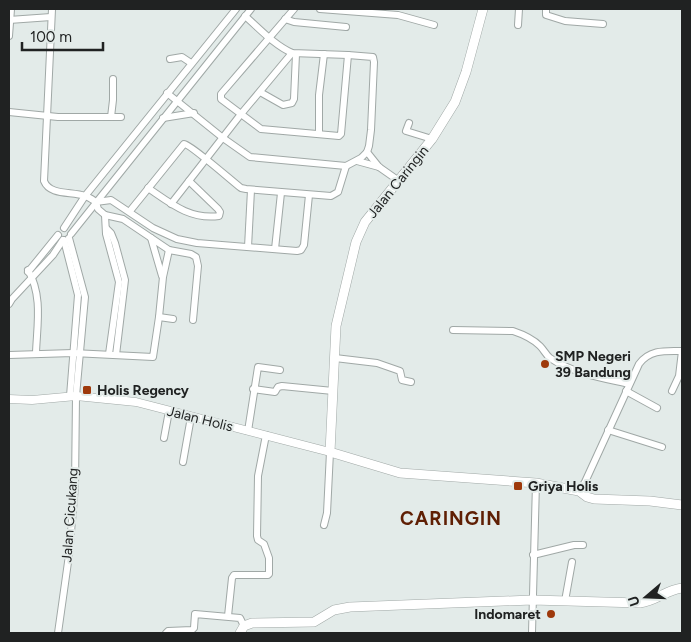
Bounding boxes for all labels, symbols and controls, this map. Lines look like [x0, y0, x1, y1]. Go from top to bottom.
scale bar [22, 20, 104, 52]
text: 100 m [30, 28, 72, 46]
street label: Jalan Caringin [364, 142, 432, 222]
place label: SMP Negeri 39 Bandung [555, 348, 631, 381]
marker: SMP Negeri 39 Bandung [539, 358, 551, 370]
place label: Holis Regency [97, 382, 190, 399]
marker: Holis Regency [81, 384, 93, 396]
street label: Jalan Holis [165, 403, 235, 435]
street label: Jalan Cicukang [58, 467, 82, 563]
place label: Griya Holis [528, 478, 599, 495]
marker: Griya Holis [512, 480, 524, 492]
district label: CARINGIN [400, 507, 502, 530]
north arrow [621, 572, 671, 622]
text: U [625, 594, 644, 608]
place label: Indomaret [474, 606, 541, 623]
marker: Indomaret [545, 608, 557, 620]

